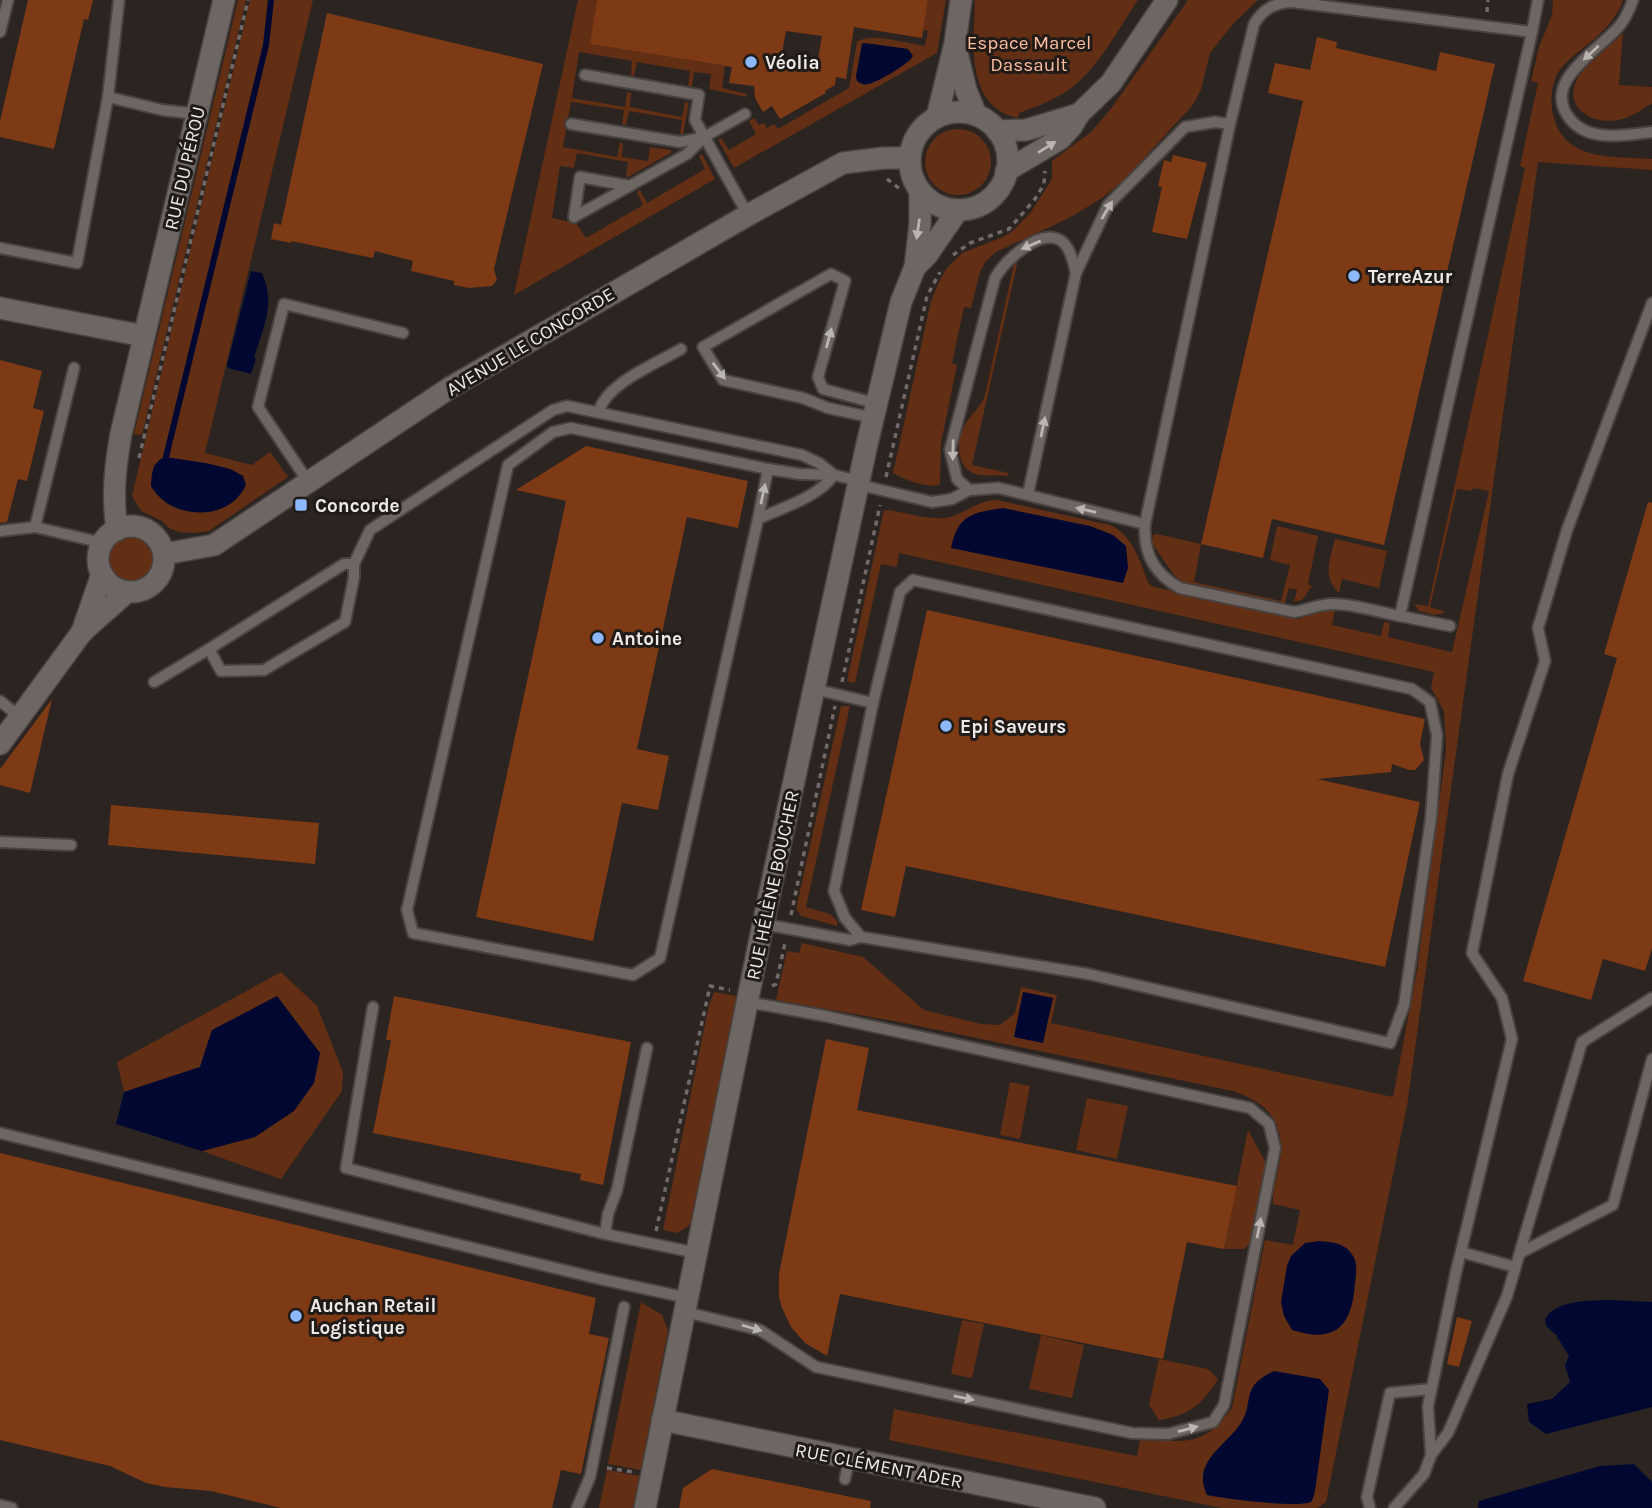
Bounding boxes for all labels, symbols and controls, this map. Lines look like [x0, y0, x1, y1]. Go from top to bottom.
park label: Espace Marcel Dassault [967, 32, 1091, 76]
one-way arrow [1583, 44, 1600, 60]
place label: Véolia [765, 52, 820, 74]
marker: Véolia [743, 54, 759, 70]
street label: RUE DU PÉROU [159, 104, 210, 232]
one-way arrow [1037, 140, 1056, 153]
one-way arrow [1101, 201, 1113, 220]
one-way arrow [913, 218, 924, 240]
one-way arrow [1020, 240, 1041, 251]
place label: TerreAzur [1368, 266, 1453, 288]
marker: TerreAzur [1346, 268, 1362, 284]
street label: AVENUE LE CONCORDE [443, 283, 619, 401]
one-way arrow [824, 327, 835, 349]
one-way arrow [711, 362, 726, 380]
one-way arrow [1037, 416, 1048, 438]
one-way arrow [947, 439, 959, 461]
one-way arrow [757, 483, 768, 505]
place label: Concorde [315, 495, 400, 517]
marker: Concorde [293, 497, 309, 513]
one-way arrow [1075, 505, 1097, 516]
place label: Antoine [612, 628, 682, 650]
marker: Antoine [590, 630, 606, 646]
place label: Epi Saveurs [960, 716, 1066, 738]
marker: Epi Saveurs [938, 718, 954, 734]
street label: RUE HÉLÈNE BOUCHER [741, 788, 804, 982]
one-way arrow [1254, 1217, 1265, 1239]
place label: Auchan Retail Logistique [310, 1295, 436, 1339]
marker: Auchan Retail Logistique [288, 1308, 304, 1324]
one-way arrow [741, 1324, 762, 1334]
one-way arrow [953, 1393, 975, 1404]
one-way arrow [1177, 1423, 1199, 1434]
street label: RUE CLÉMENT ADER [793, 1438, 965, 1493]

